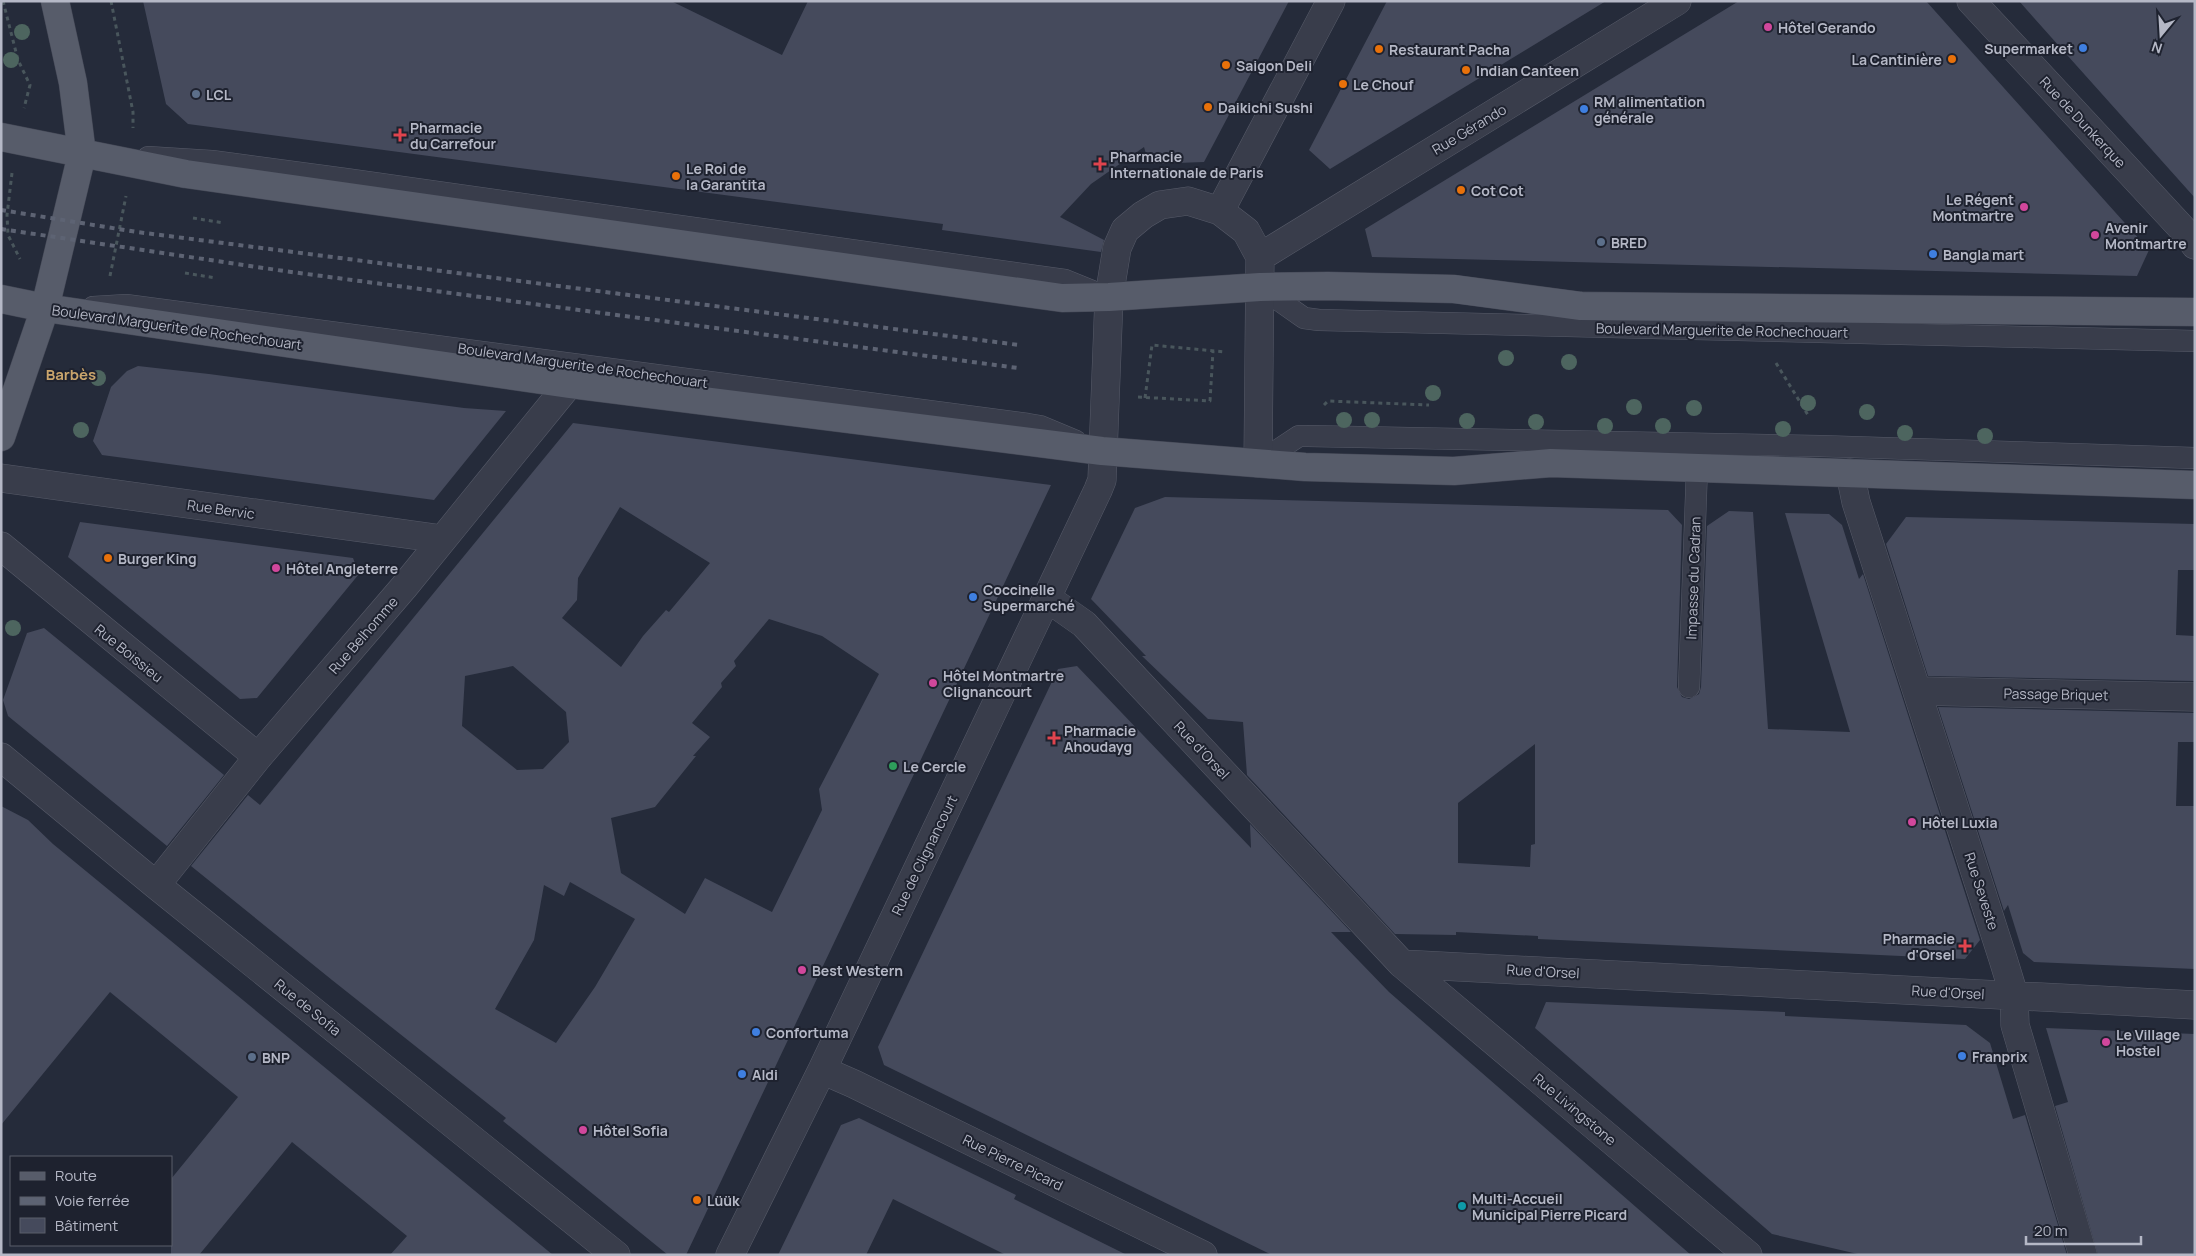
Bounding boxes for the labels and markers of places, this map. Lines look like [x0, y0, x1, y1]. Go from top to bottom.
place label: Hôtel Gerando [1778, 18, 1876, 37]
marker: Hôtel Gerando [1762, 21, 1774, 33]
place label: Supermarket [1984, 39, 2073, 58]
place label: Restaurant Pacha [1389, 40, 1510, 59]
marker: Supermarket [2077, 42, 2089, 54]
marker: Restaurant Pacha [1373, 43, 1385, 55]
place label: La Cantinière [1852, 50, 1942, 69]
marker: La Cantinière [1946, 53, 1958, 65]
place label: Saigon Deli [1236, 56, 1312, 75]
marker: Saigon Deli [1220, 59, 1232, 71]
place label: Indian Canteen [1476, 61, 1579, 80]
marker: Indian Canteen [1460, 64, 1472, 76]
place label: Le Chouf [1353, 75, 1414, 94]
marker: Le Chouf [1337, 78, 1349, 90]
place label: LCL [206, 85, 232, 104]
marker: LCL [190, 88, 202, 100]
place label: RM alimentation générale [1594, 92, 1705, 127]
place label: Daikichi Sushi [1218, 98, 1313, 117]
marker: Daikichi Sushi [1202, 101, 1214, 113]
marker: RM alimentation générale [1578, 103, 1590, 115]
place label: Pharmacie du Carrefour [410, 118, 496, 153]
marker: Pharmacie du Carrefour [394, 129, 406, 141]
place label: Pharmacie Internationale de Paris [1110, 147, 1264, 182]
marker: Pharmacie Internationale de Paris [1094, 158, 1106, 170]
place label: Le Roi de la Garantita [686, 159, 765, 194]
marker: Le Roi de la Garantita [670, 170, 682, 182]
place label: Cot Cot [1471, 181, 1524, 200]
marker: Cot Cot [1455, 184, 1467, 196]
place label: Le Régent Montmartre [1932, 190, 2014, 225]
marker: Le Régent Montmartre [2018, 201, 2030, 213]
place label: Avenir Montmartre [2105, 218, 2187, 253]
marker: Avenir Montmartre [2089, 229, 2101, 241]
place label: BRED [1611, 233, 1647, 252]
marker: BRED [1595, 236, 1607, 248]
place label: Bangla mart [1943, 245, 2024, 264]
marker: Bangla mart [1927, 248, 1939, 260]
place label: Burger King [118, 549, 197, 568]
marker: Burger King [102, 552, 114, 564]
place label: Hôtel Angleterre [286, 559, 398, 578]
marker: Hôtel Angleterre [270, 562, 282, 574]
place label: Coccinelle Supermarché [983, 580, 1075, 615]
marker: Coccinelle Supermarché [967, 591, 979, 603]
place label: Hôtel Montmartre Clignancourt [943, 666, 1064, 701]
marker: Hôtel Montmartre Clignancourt [927, 677, 939, 689]
place label: Pharmacie Ahoudayg [1064, 721, 1136, 756]
marker: Pharmacie Ahoudayg [1048, 732, 1060, 744]
place label: Le Cercle [903, 757, 966, 776]
marker: Le Cercle [887, 760, 899, 772]
place label: Hôtel Luxia [1922, 813, 1998, 832]
marker: Hôtel Luxia [1906, 816, 1918, 828]
place label: Pharmacie d'Orsel [1883, 929, 1955, 964]
marker: Pharmacie d'Orsel [1959, 940, 1971, 952]
place label: Best Western [812, 961, 903, 980]
marker: Best Western [796, 964, 808, 976]
place label: Confortuma [766, 1023, 848, 1042]
place label: Le Village Hostel [2116, 1025, 2180, 1060]
marker: Confortuma [750, 1026, 762, 1038]
marker: Le Village Hostel [2100, 1036, 2112, 1048]
place label: Franprix [1972, 1047, 2028, 1066]
place label: BNP [262, 1048, 290, 1067]
marker: Franprix [1956, 1050, 1968, 1062]
marker: BNP [246, 1051, 258, 1063]
place label: Aldi [752, 1065, 778, 1084]
marker: Aldi [736, 1068, 748, 1080]
place label: Hôtel Sofia [593, 1121, 668, 1140]
marker: Hôtel Sofia [577, 1124, 589, 1136]
place label: Multi-Accueil Municipal Pierre Picard [1472, 1189, 1627, 1224]
place label: Lüük [707, 1191, 740, 1210]
marker: Lüük [691, 1194, 703, 1206]
marker: Multi-Accueil Municipal Pierre Picard [1456, 1200, 1468, 1212]

